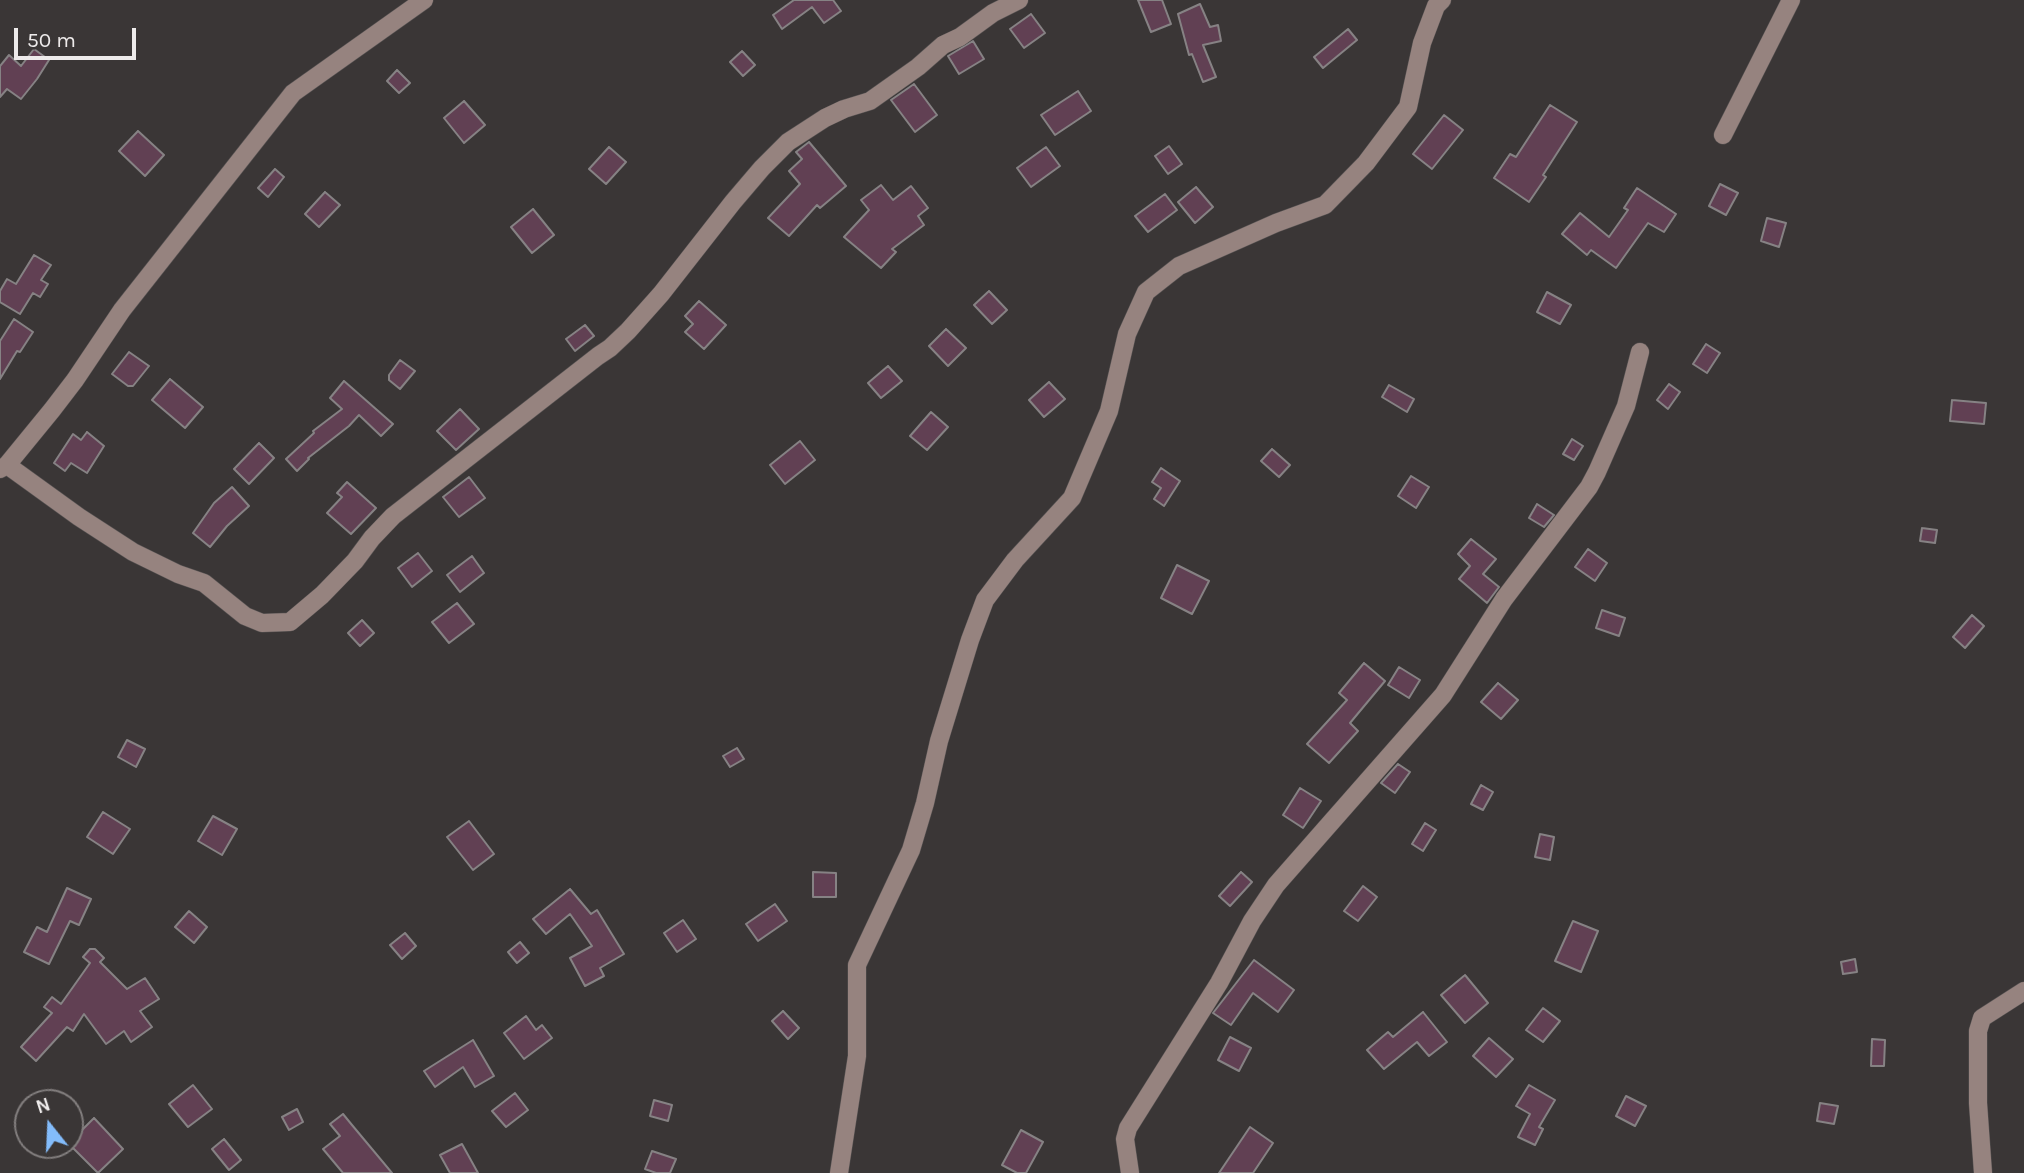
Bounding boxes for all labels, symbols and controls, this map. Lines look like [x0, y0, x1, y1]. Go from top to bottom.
scale bar [18, 14, 140, 58]
text: 50 m [27, 28, 76, 52]
north arrow [14, 1089, 84, 1159]
text: N [33, 1093, 53, 1118]

